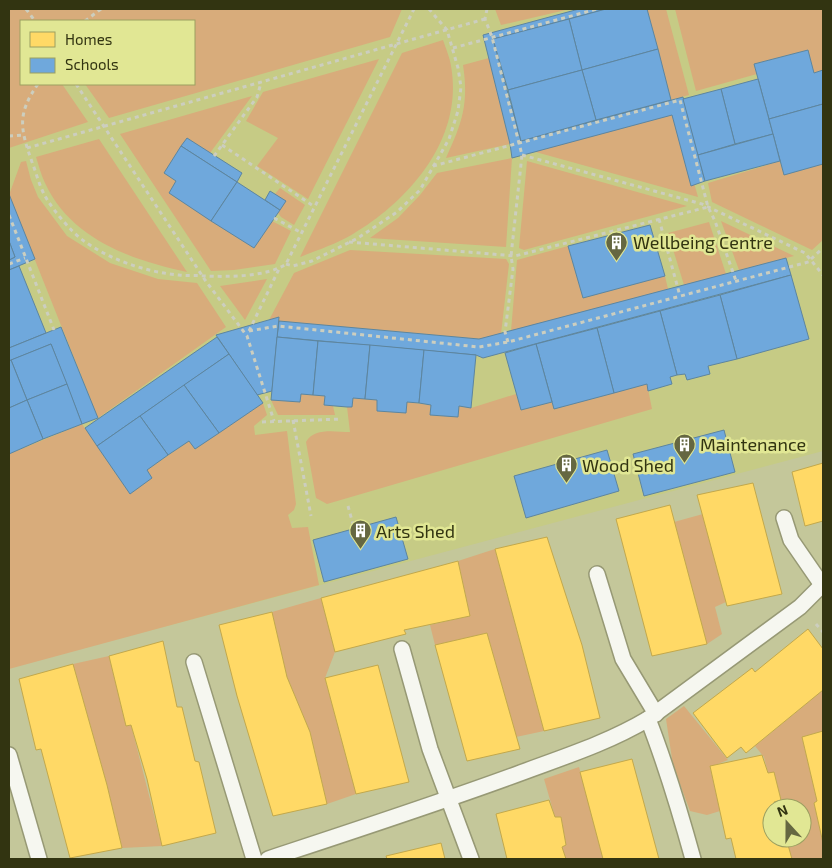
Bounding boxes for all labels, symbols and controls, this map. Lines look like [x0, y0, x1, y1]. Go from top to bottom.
legend [20, 20, 195, 85]
text: Homes [65, 30, 112, 48]
text: Schools [65, 55, 119, 73]
building icon: Wellbeing Centre [605, 230, 629, 261]
place label: Wellbeing Centre [633, 231, 773, 253]
building icon: Maintenance [672, 432, 696, 463]
place label: Maintenance [700, 433, 806, 455]
building icon: Wood Shed [554, 453, 578, 484]
place label: Wood Shed [582, 454, 674, 476]
building icon: Arts Shed [348, 519, 372, 550]
place label: Arts Shed [376, 520, 455, 542]
north arrow [762, 798, 812, 848]
text: N [774, 801, 790, 820]

